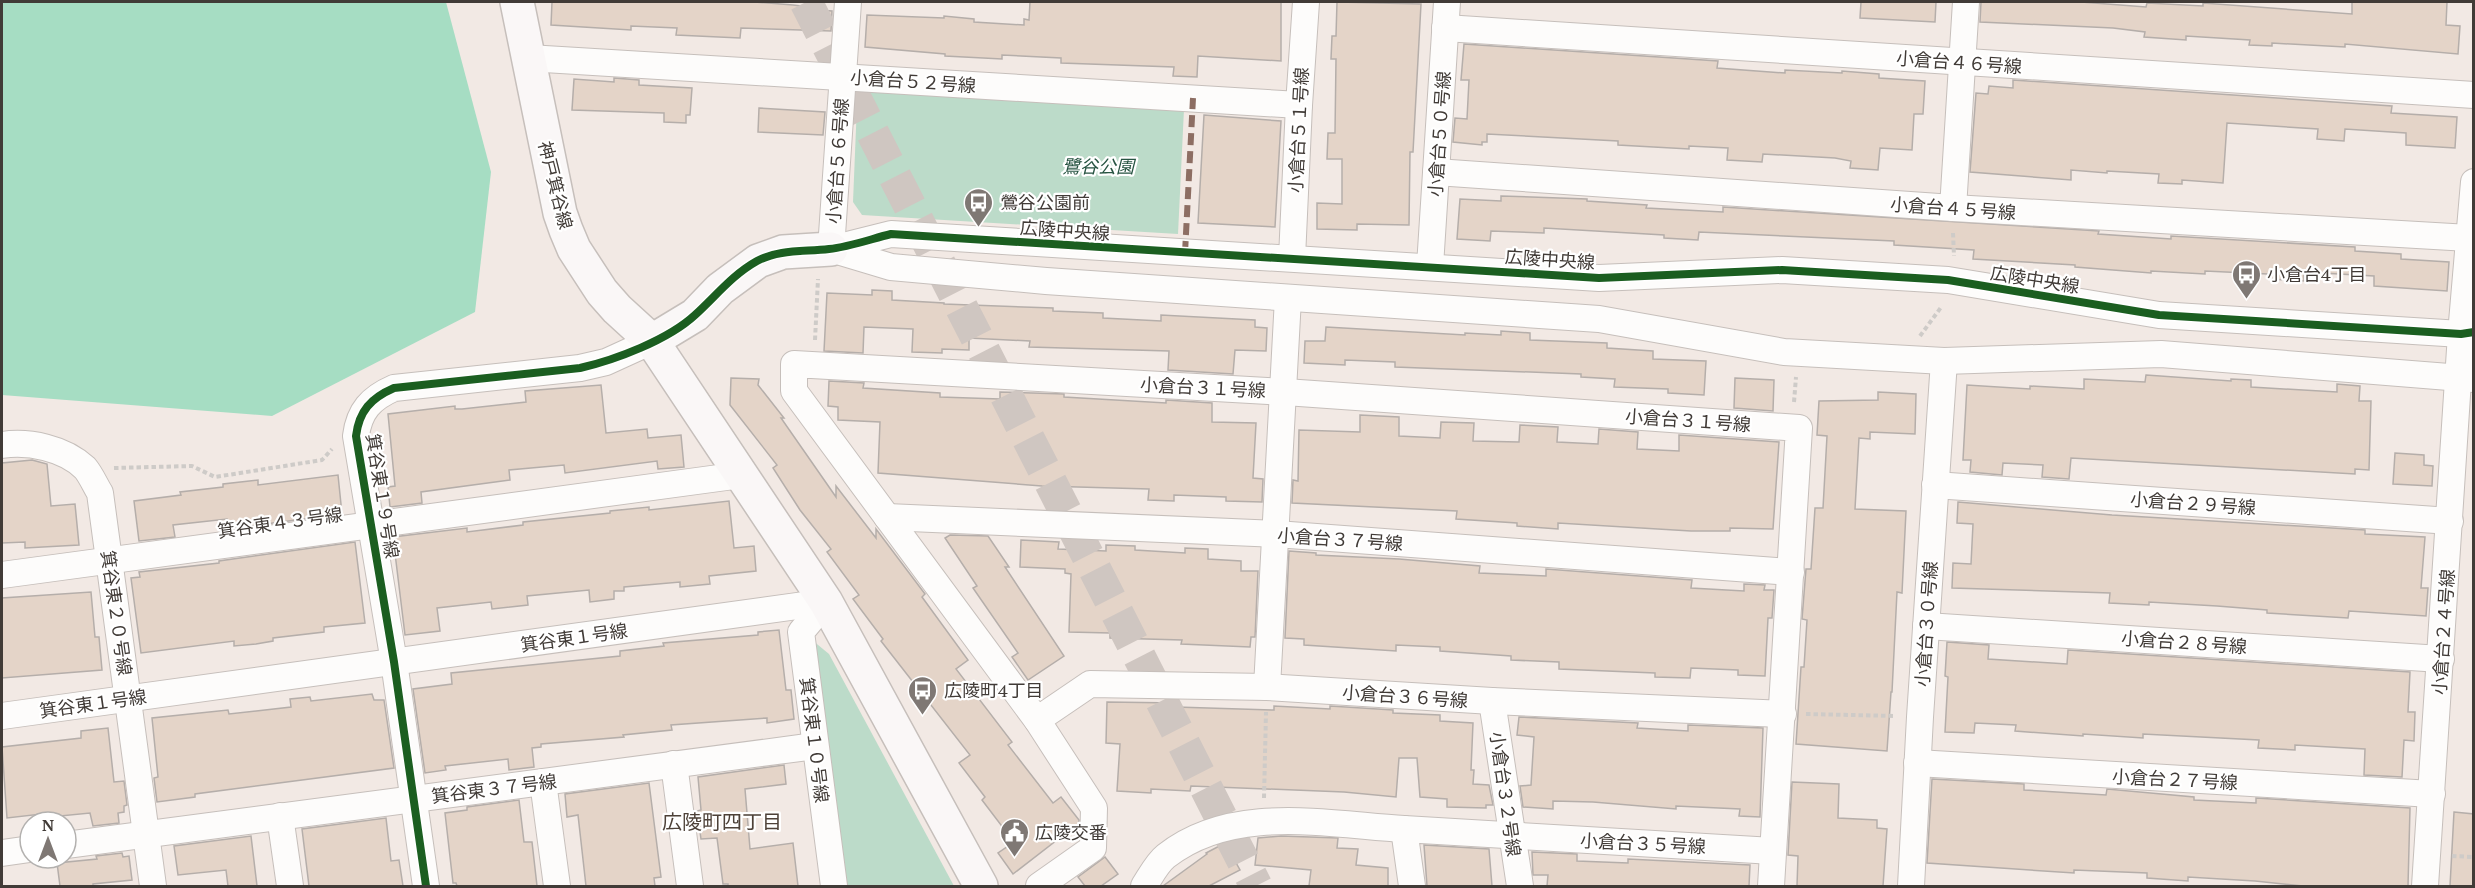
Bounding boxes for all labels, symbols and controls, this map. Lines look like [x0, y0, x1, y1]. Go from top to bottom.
street label: 小倉台４６号線 [1895, 46, 2023, 78]
street label: 小倉台５２号線 [849, 65, 977, 97]
street label: 小倉台５１号線 [1283, 66, 1313, 194]
street label: 小倉台５０号線 [1423, 70, 1455, 198]
street label: 小倉台５６号線 [821, 97, 853, 225]
street label: 神戸箕谷線 [533, 138, 579, 232]
park label: 鷺谷公園 [1062, 154, 1137, 178]
bus stop icon: 鶯谷公園前 [963, 186, 995, 228]
place label: 鶯谷公園前 [1000, 190, 1090, 214]
street label: 小倉台４５号線 [1889, 192, 2017, 224]
street label: 広陵中央線 [1019, 215, 1111, 245]
street label: 広陵中央線 [1504, 244, 1596, 274]
bus stop icon: 小倉台4丁目 [2230, 258, 2262, 300]
street label: 広陵中央線 [1989, 260, 2081, 298]
place label: 小倉台4丁目 [2267, 262, 2367, 286]
street label: 小倉台３１号線 [1139, 372, 1267, 402]
street label: 小倉台３１号線 [1624, 404, 1752, 436]
street label: 箕谷東１９号線 [361, 432, 405, 560]
street label: 小倉台２９号線 [2129, 487, 2257, 519]
street label: 箕谷東４３号線 [216, 501, 344, 543]
street label: 小倉台３７号線 [1276, 523, 1404, 555]
street label: 箕谷東２０号線 [96, 549, 138, 677]
street label: 小倉台３０号線 [1910, 560, 1942, 688]
street label: 小倉台２４号線 [2427, 568, 2459, 696]
street label: 箕谷東１号線 [519, 618, 629, 656]
street label: 小倉台２８号線 [2120, 626, 2248, 658]
bus stop icon: 広陵町4丁目 [907, 674, 939, 716]
street label: 箕谷東１０号線 [795, 676, 835, 804]
place label: 広陵町4丁目 [944, 678, 1044, 702]
street label: 小倉台３６号線 [1341, 680, 1469, 712]
street label: 箕谷東１号線 [38, 684, 148, 722]
street label: 小倉台３２号線 [1485, 730, 1527, 858]
street label: 小倉台２７号線 [2111, 764, 2239, 794]
street label: 箕谷東３７号線 [430, 768, 558, 808]
district label: 広陵町四丁目 [662, 808, 782, 835]
north arrow [18, 810, 78, 870]
text: N [42, 814, 54, 836]
public building icon: 広陵交番 [998, 816, 1030, 858]
place label: 広陵交番 [1035, 820, 1107, 844]
street label: 小倉台３５号線 [1579, 828, 1707, 858]

